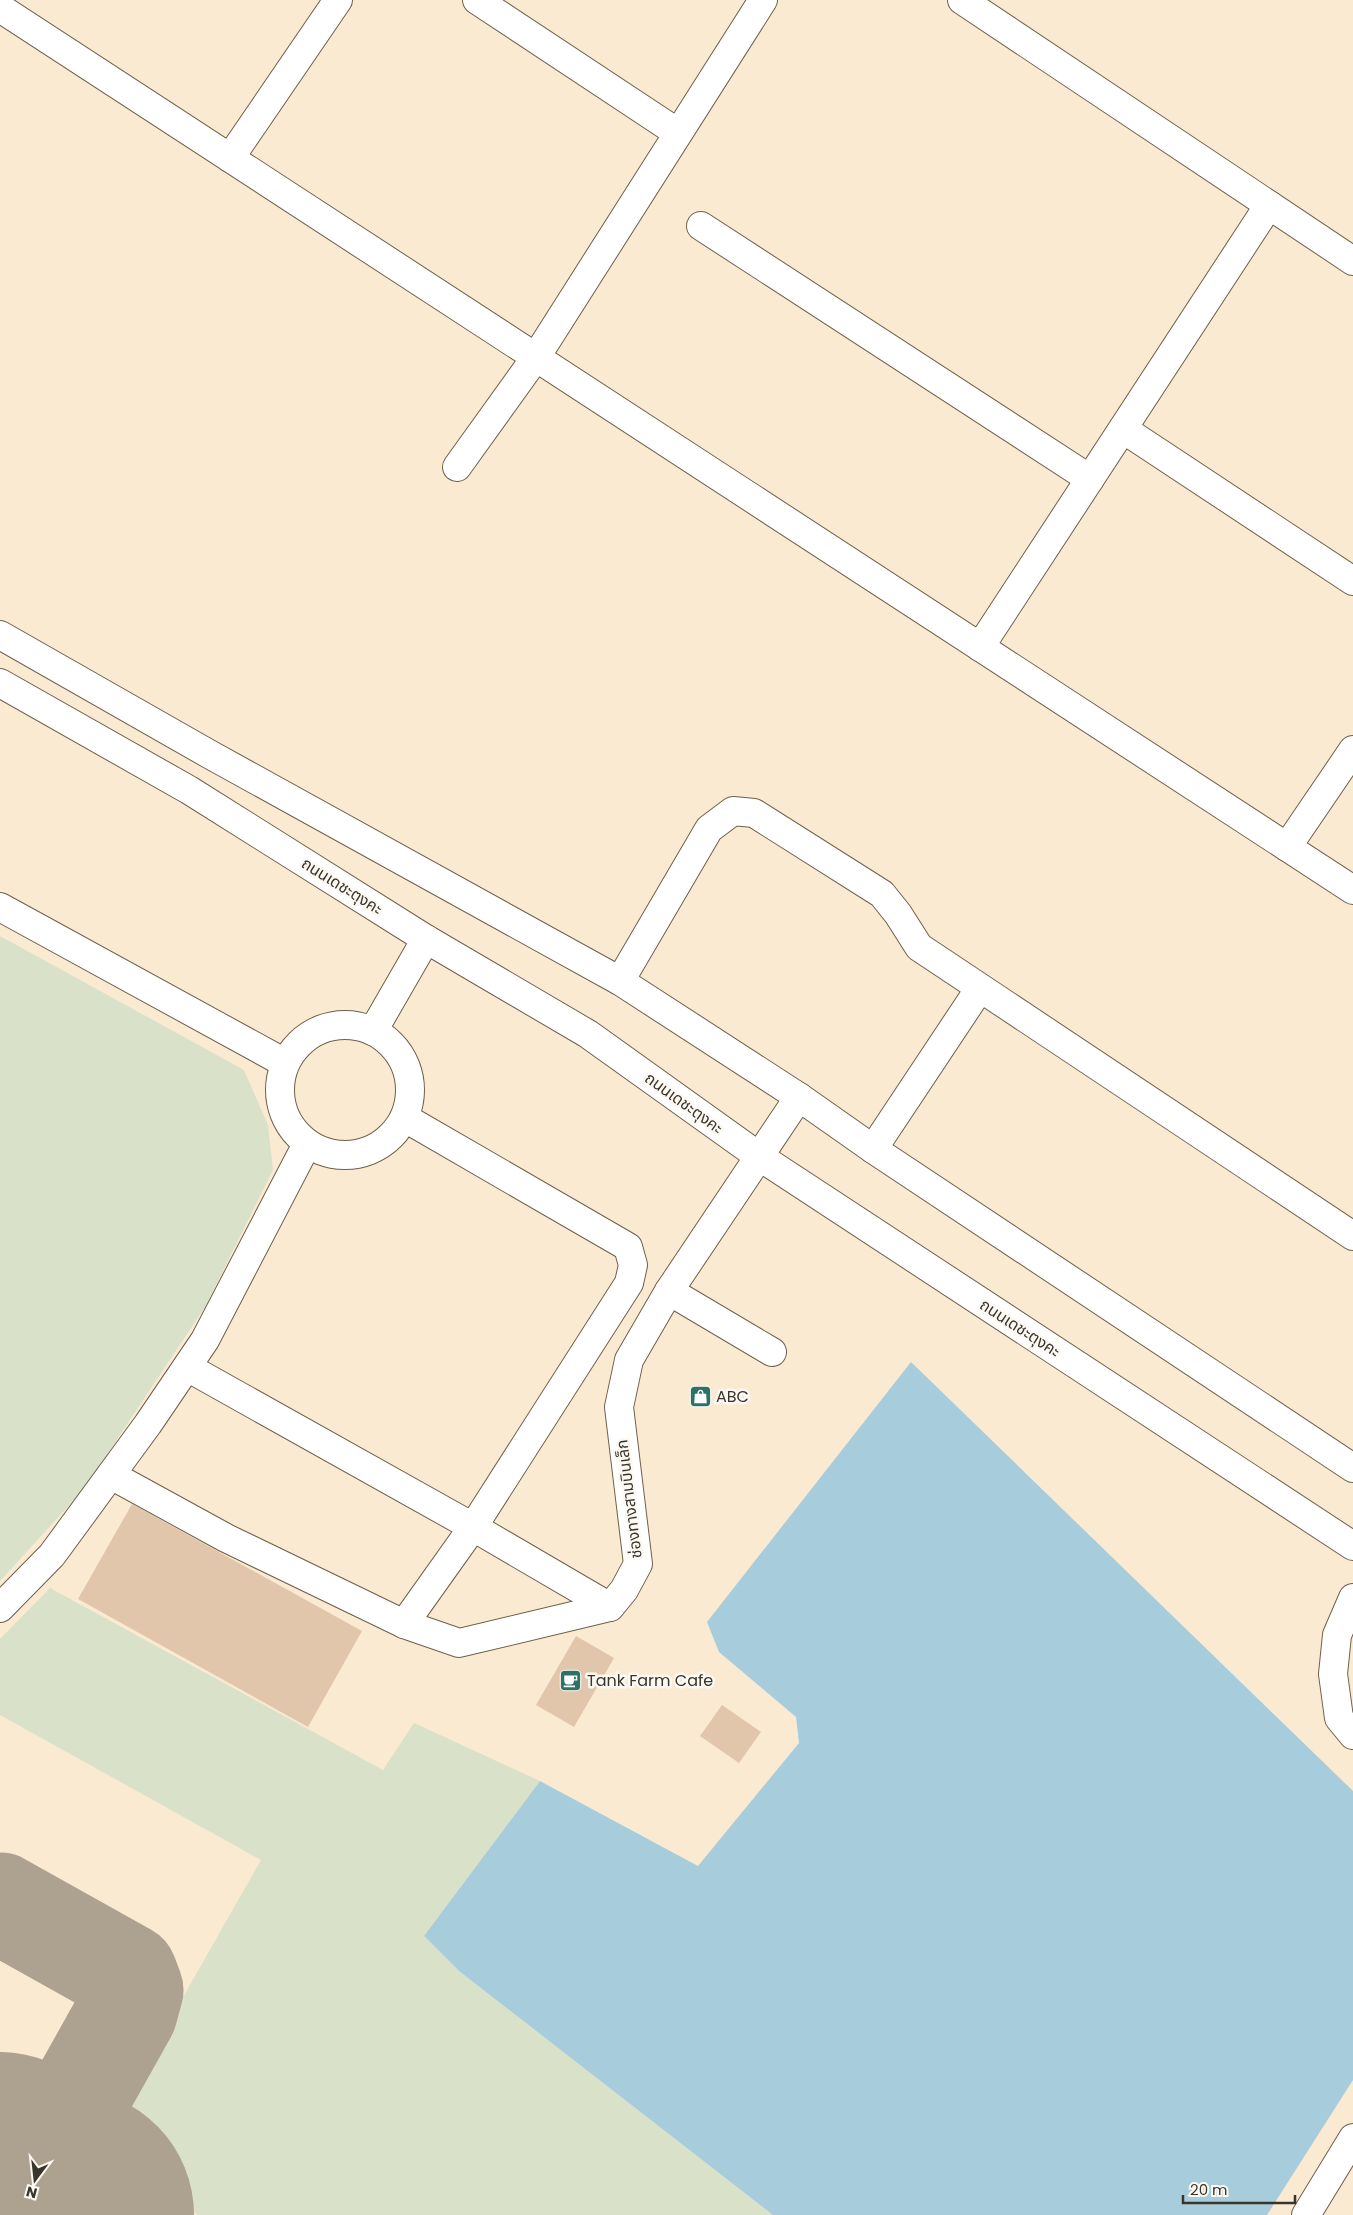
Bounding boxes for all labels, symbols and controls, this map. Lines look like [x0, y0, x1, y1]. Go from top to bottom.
street label: ถนนเดชะตุงคะ [297, 852, 387, 920]
street label: ถนนเดชะตุงคะ [640, 1067, 728, 1139]
street label: ถนนเดชะตุงคะ [975, 1293, 1065, 1363]
shop icon: ABC [688, 1384, 712, 1408]
place label: ABC [716, 1385, 749, 1408]
street label: ช่องทางสามบินเล็ก [610, 1438, 648, 1560]
cafe icon: Tank Farm Cafe [559, 1668, 583, 1692]
place label: Tank Farm Cafe [587, 1669, 713, 1692]
north arrow [10, 2155, 60, 2205]
scale bar [1183, 2172, 1296, 2204]
text: 20 m [1190, 2179, 1228, 2200]
text: N [24, 2182, 39, 2204]

